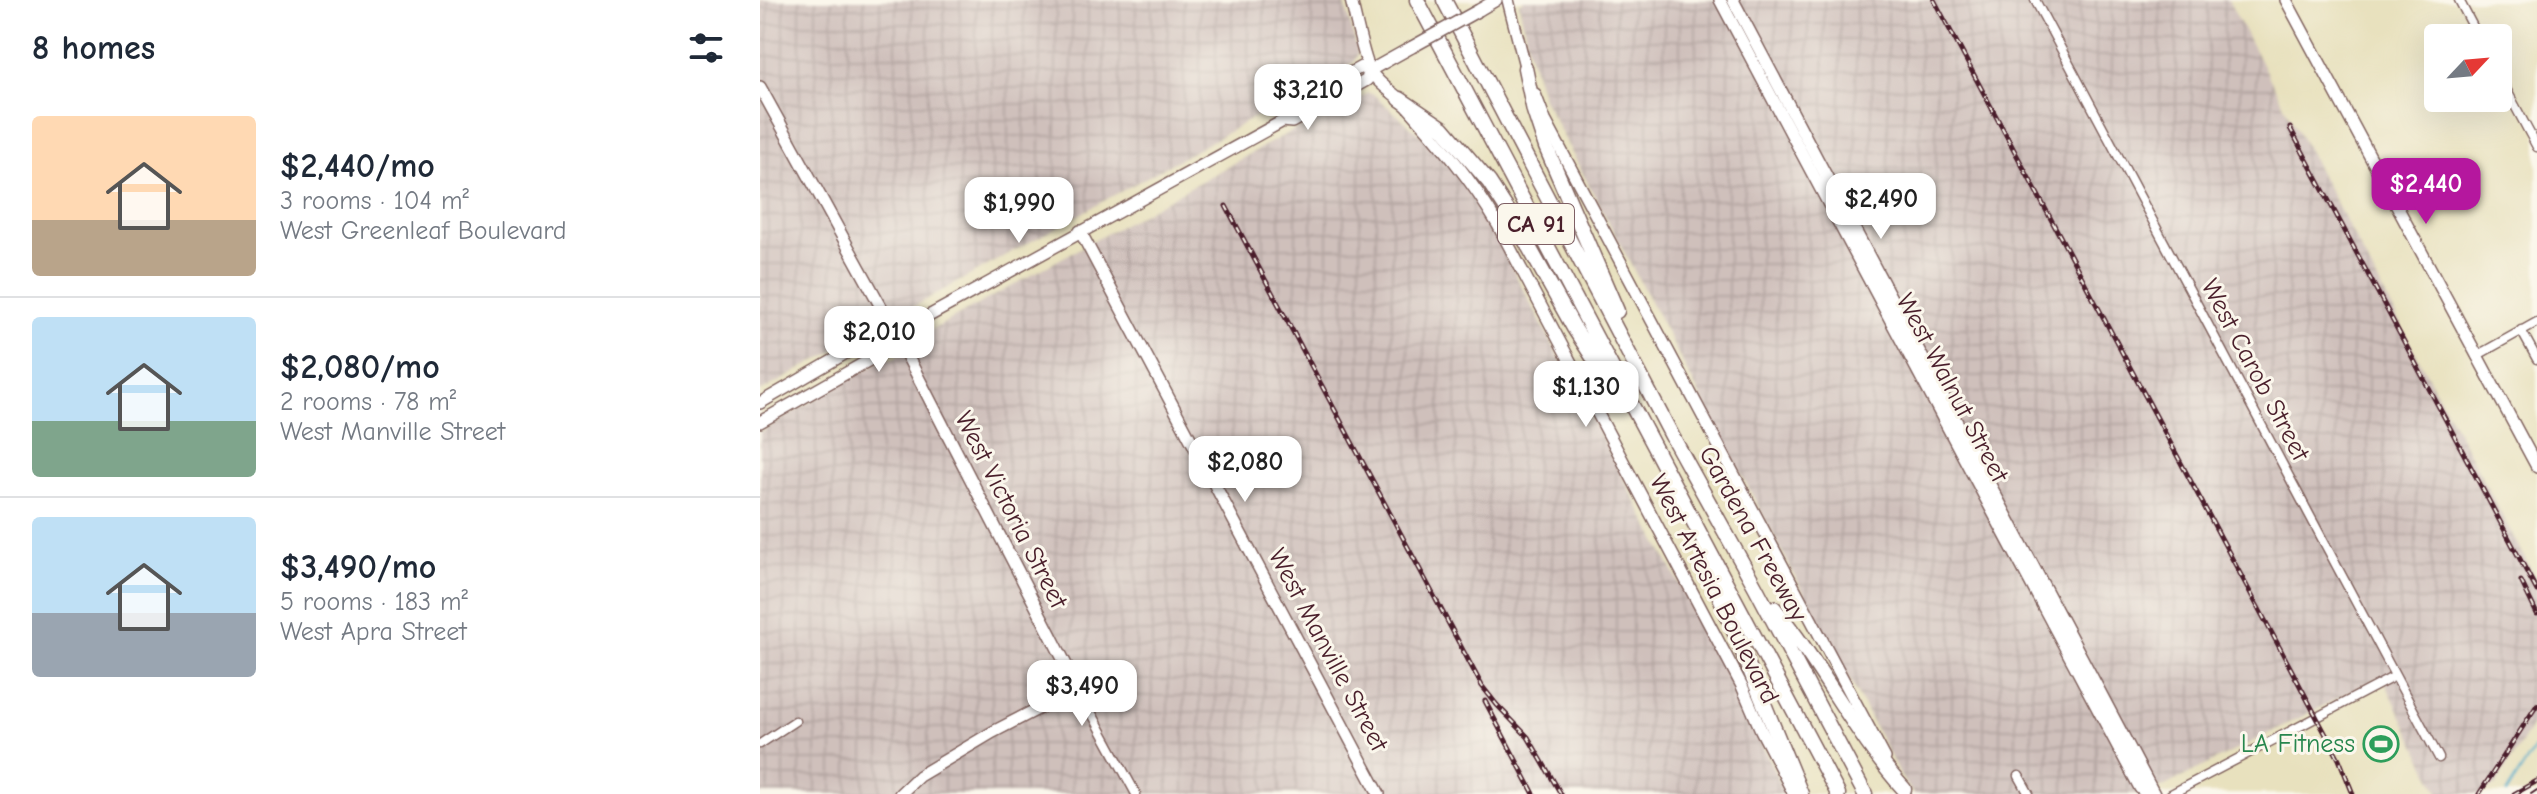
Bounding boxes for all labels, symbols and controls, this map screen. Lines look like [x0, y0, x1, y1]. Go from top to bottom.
north arrow [2424, 24, 2512, 112]
map controls [2424, 24, 2512, 112]
icon: filters [684, 26, 728, 70]
text: 8 homes [32, 28, 155, 68]
pin: $3,210 [1243, 64, 1373, 132]
text: $3,210 [1272, 75, 1344, 105]
text: $2,440/mo [280, 146, 435, 186]
icon: home [96, 148, 192, 244]
pin: $2,440 [2361, 158, 2491, 226]
text: $2,440 [2390, 169, 2462, 199]
pin: $2,490 [1816, 173, 1946, 241]
pin: $1,990 [954, 177, 1084, 245]
text: $2,490 [1844, 184, 1918, 214]
text: 3 rooms · 104 m² [280, 186, 469, 216]
text: $1,990 [983, 188, 1055, 218]
road number: CA 91 [1498, 204, 1574, 244]
text: West Greenleaf Boulevard [280, 216, 567, 246]
street label: West Carob Street [2194, 274, 2316, 467]
street label: West Walnut Street [1890, 288, 2015, 489]
pin: $2,010 [814, 306, 944, 374]
text: $2,010 [842, 317, 916, 347]
text: $2,080/mo [280, 347, 440, 387]
icon: home [96, 349, 192, 445]
pin: $1,130 [1521, 361, 1651, 429]
text: $1,130 [1552, 372, 1620, 402]
text: 2 rooms · 78 m² [280, 387, 456, 417]
street label: West Victoria Street [948, 407, 1074, 615]
text: West Manville Street [280, 417, 505, 447]
pin: $2,080 [1180, 436, 1310, 504]
street label: Gardena Freeway [1692, 441, 1814, 627]
text: $2,080 [1207, 447, 1283, 477]
street label: West Artesia Boulevard [1643, 469, 1785, 709]
street label: West Manville Street [1262, 543, 1395, 758]
text: $3,490/mo [280, 547, 436, 587]
icon: home [96, 549, 192, 645]
text: 5 rooms · 183 m² [280, 587, 468, 617]
text: West Apra Street [280, 617, 467, 647]
pin: $3,490 [1017, 660, 1147, 728]
text: $3,490 [1045, 671, 1119, 701]
sports icon: LA Fitness [2362, 725, 2400, 763]
place label: LA Fitness [2241, 729, 2355, 759]

